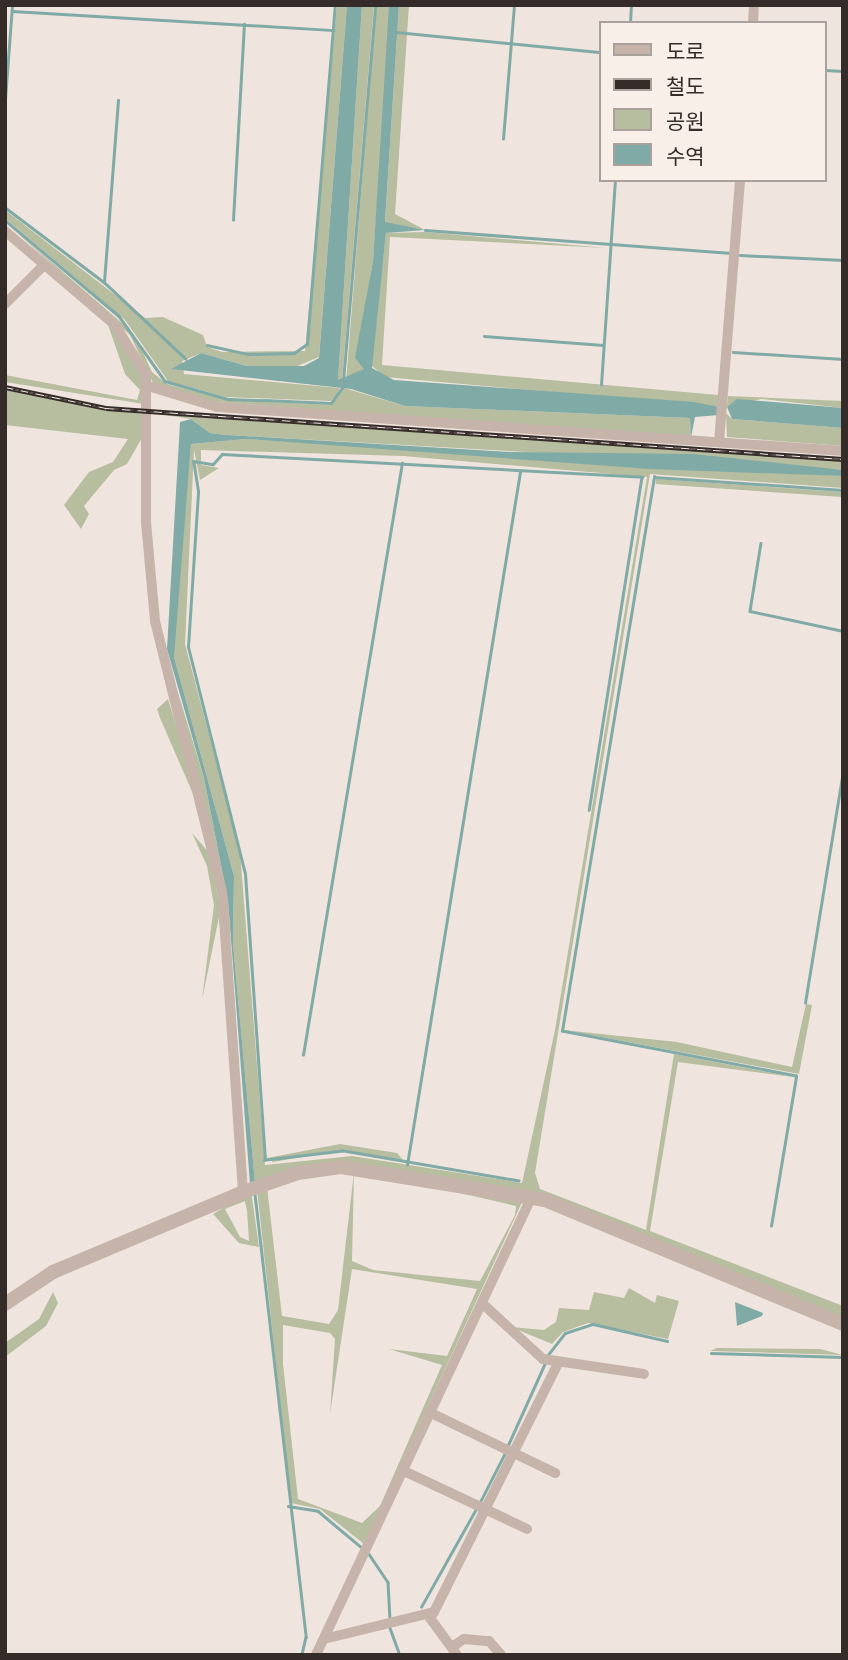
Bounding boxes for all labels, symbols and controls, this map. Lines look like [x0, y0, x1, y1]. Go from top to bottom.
legend [600, 21, 827, 182]
text: 도로 [666, 38, 705, 63]
text: 철도 [666, 73, 705, 98]
text: 공원 [666, 108, 705, 133]
text: 수역 [666, 143, 705, 168]

